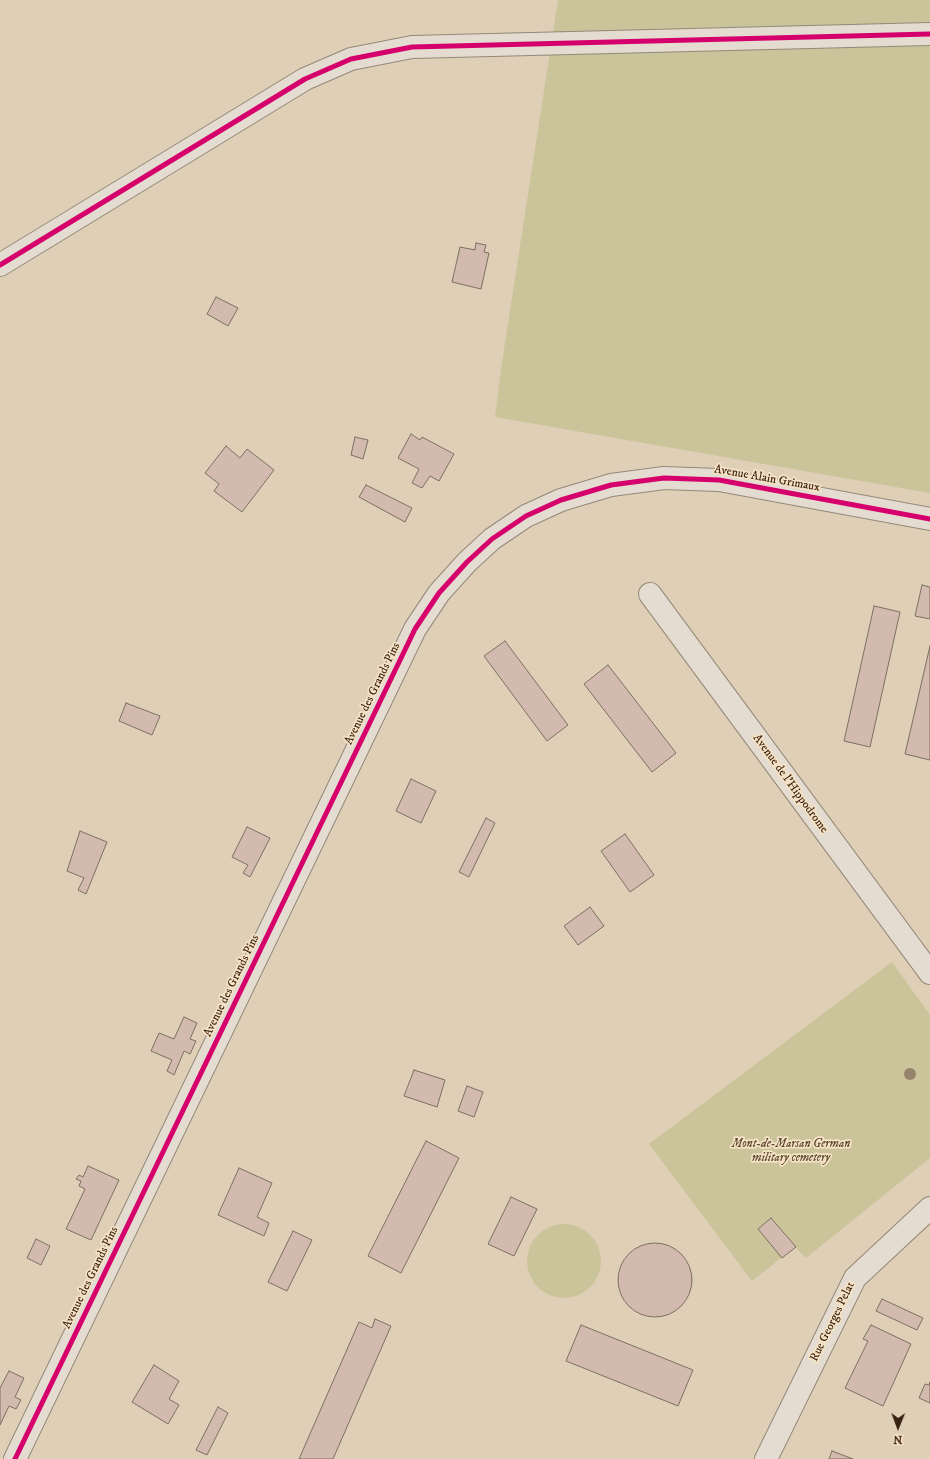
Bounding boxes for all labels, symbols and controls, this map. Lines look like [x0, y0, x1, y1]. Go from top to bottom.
street label: Avenue Alain Grimaux [713, 463, 821, 495]
street label: Avenue des Grands Pins [342, 641, 404, 747]
street label: Avenue de l'Hippodrome [749, 732, 831, 836]
street label: Avenue des Grands Pins [201, 933, 263, 1039]
park label: Mont-de-Marsan German military cemetery [732, 1138, 850, 1166]
street label: Avenue des Grands Pins [60, 1225, 122, 1331]
street label: Rue Georges Pelat [808, 1280, 858, 1364]
north arrow [878, 1407, 918, 1447]
text: N [893, 1432, 902, 1446]

